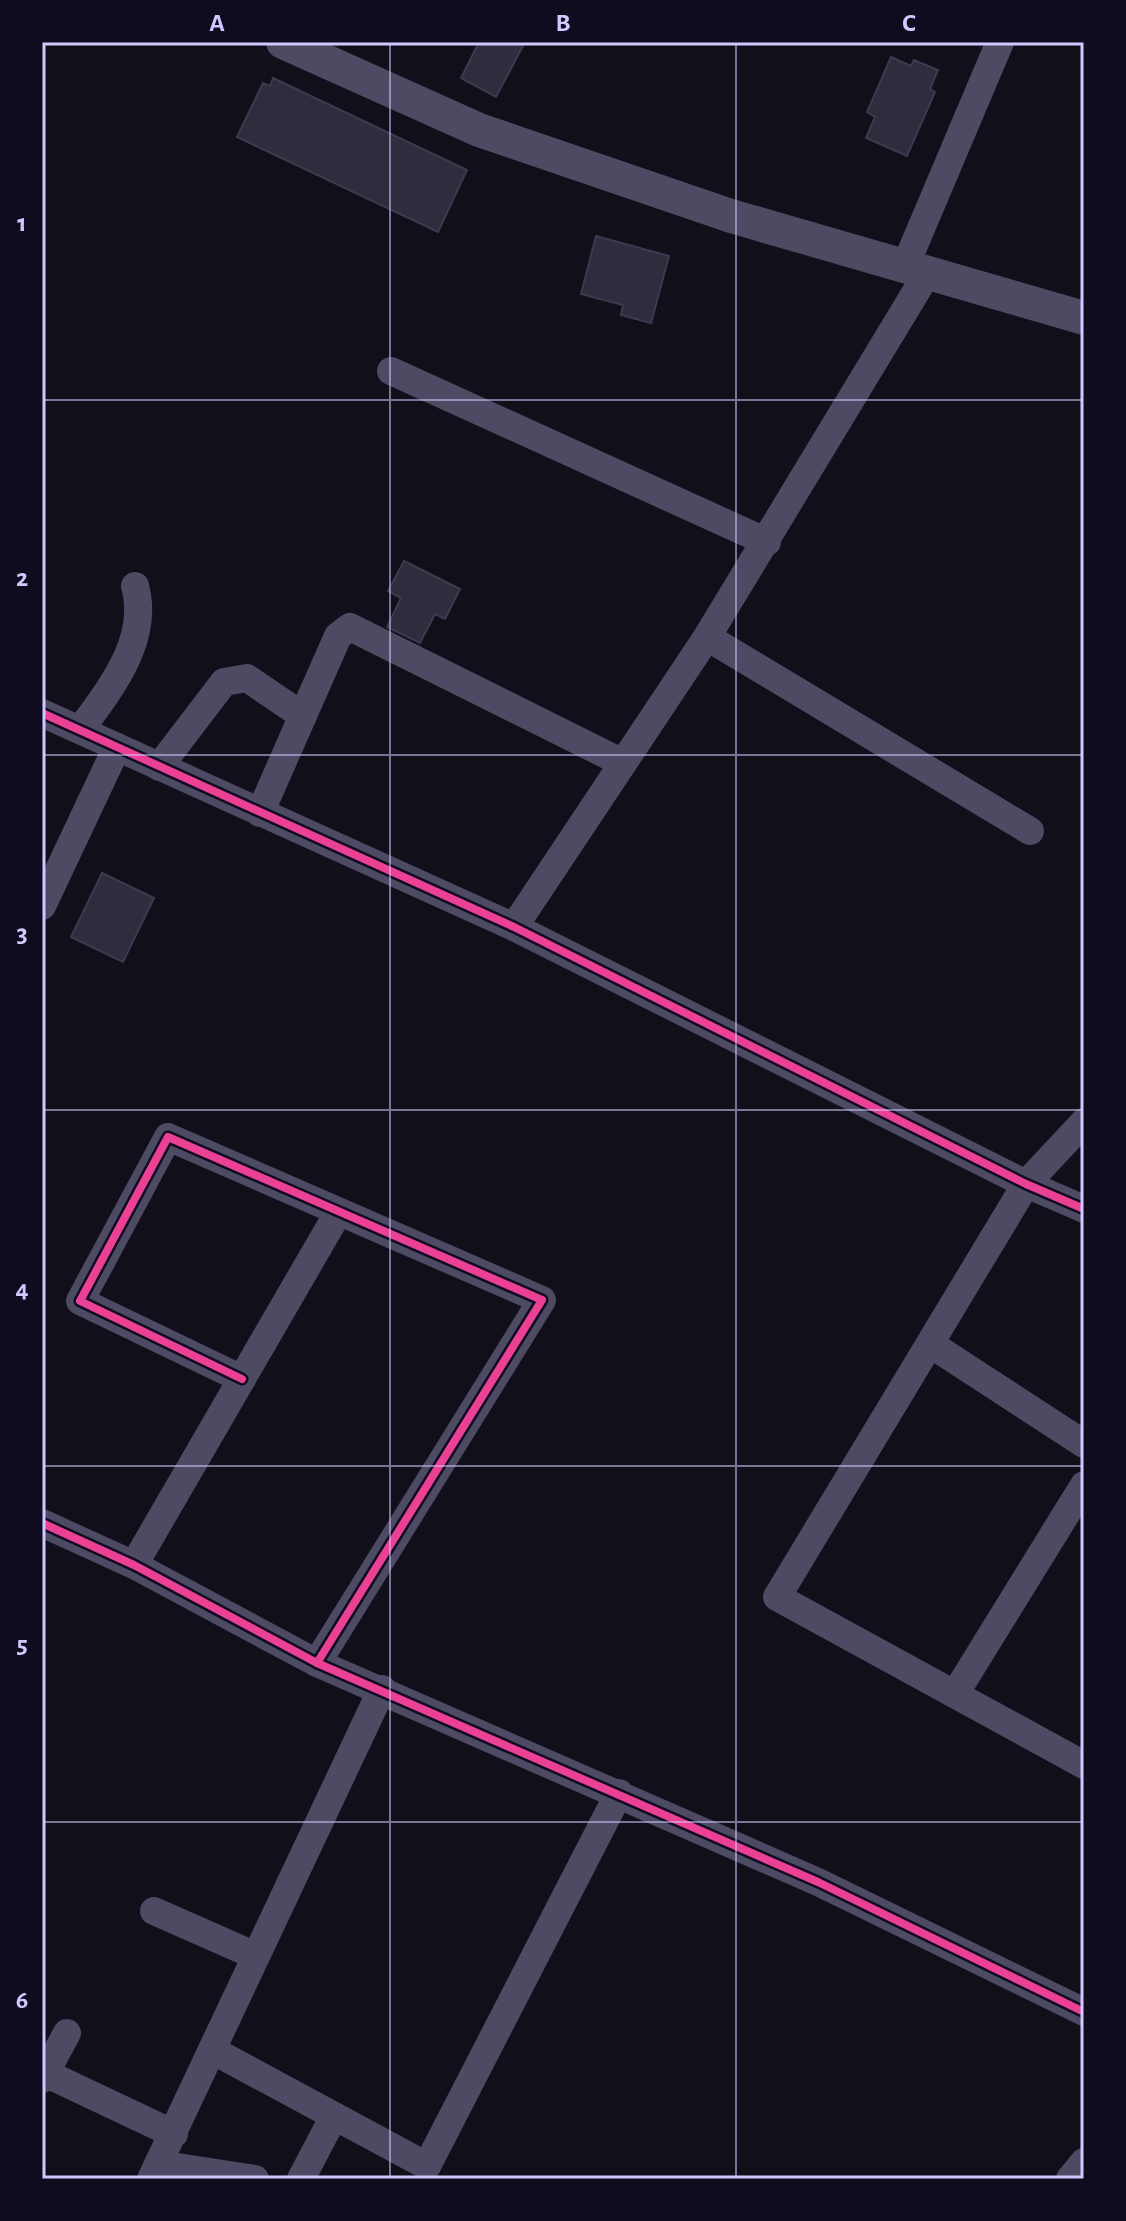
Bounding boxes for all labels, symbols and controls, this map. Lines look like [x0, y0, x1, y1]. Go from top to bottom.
text: A [209, 10, 225, 36]
text: B [555, 10, 571, 36]
text: C [902, 10, 916, 36]
text: 1 [17, 210, 27, 236]
text: 2 [16, 565, 28, 591]
text: 3 [16, 921, 28, 947]
text: 4 [15, 1276, 29, 1302]
text: 5 [16, 1632, 28, 1658]
text: 6 [16, 1987, 28, 2013]

